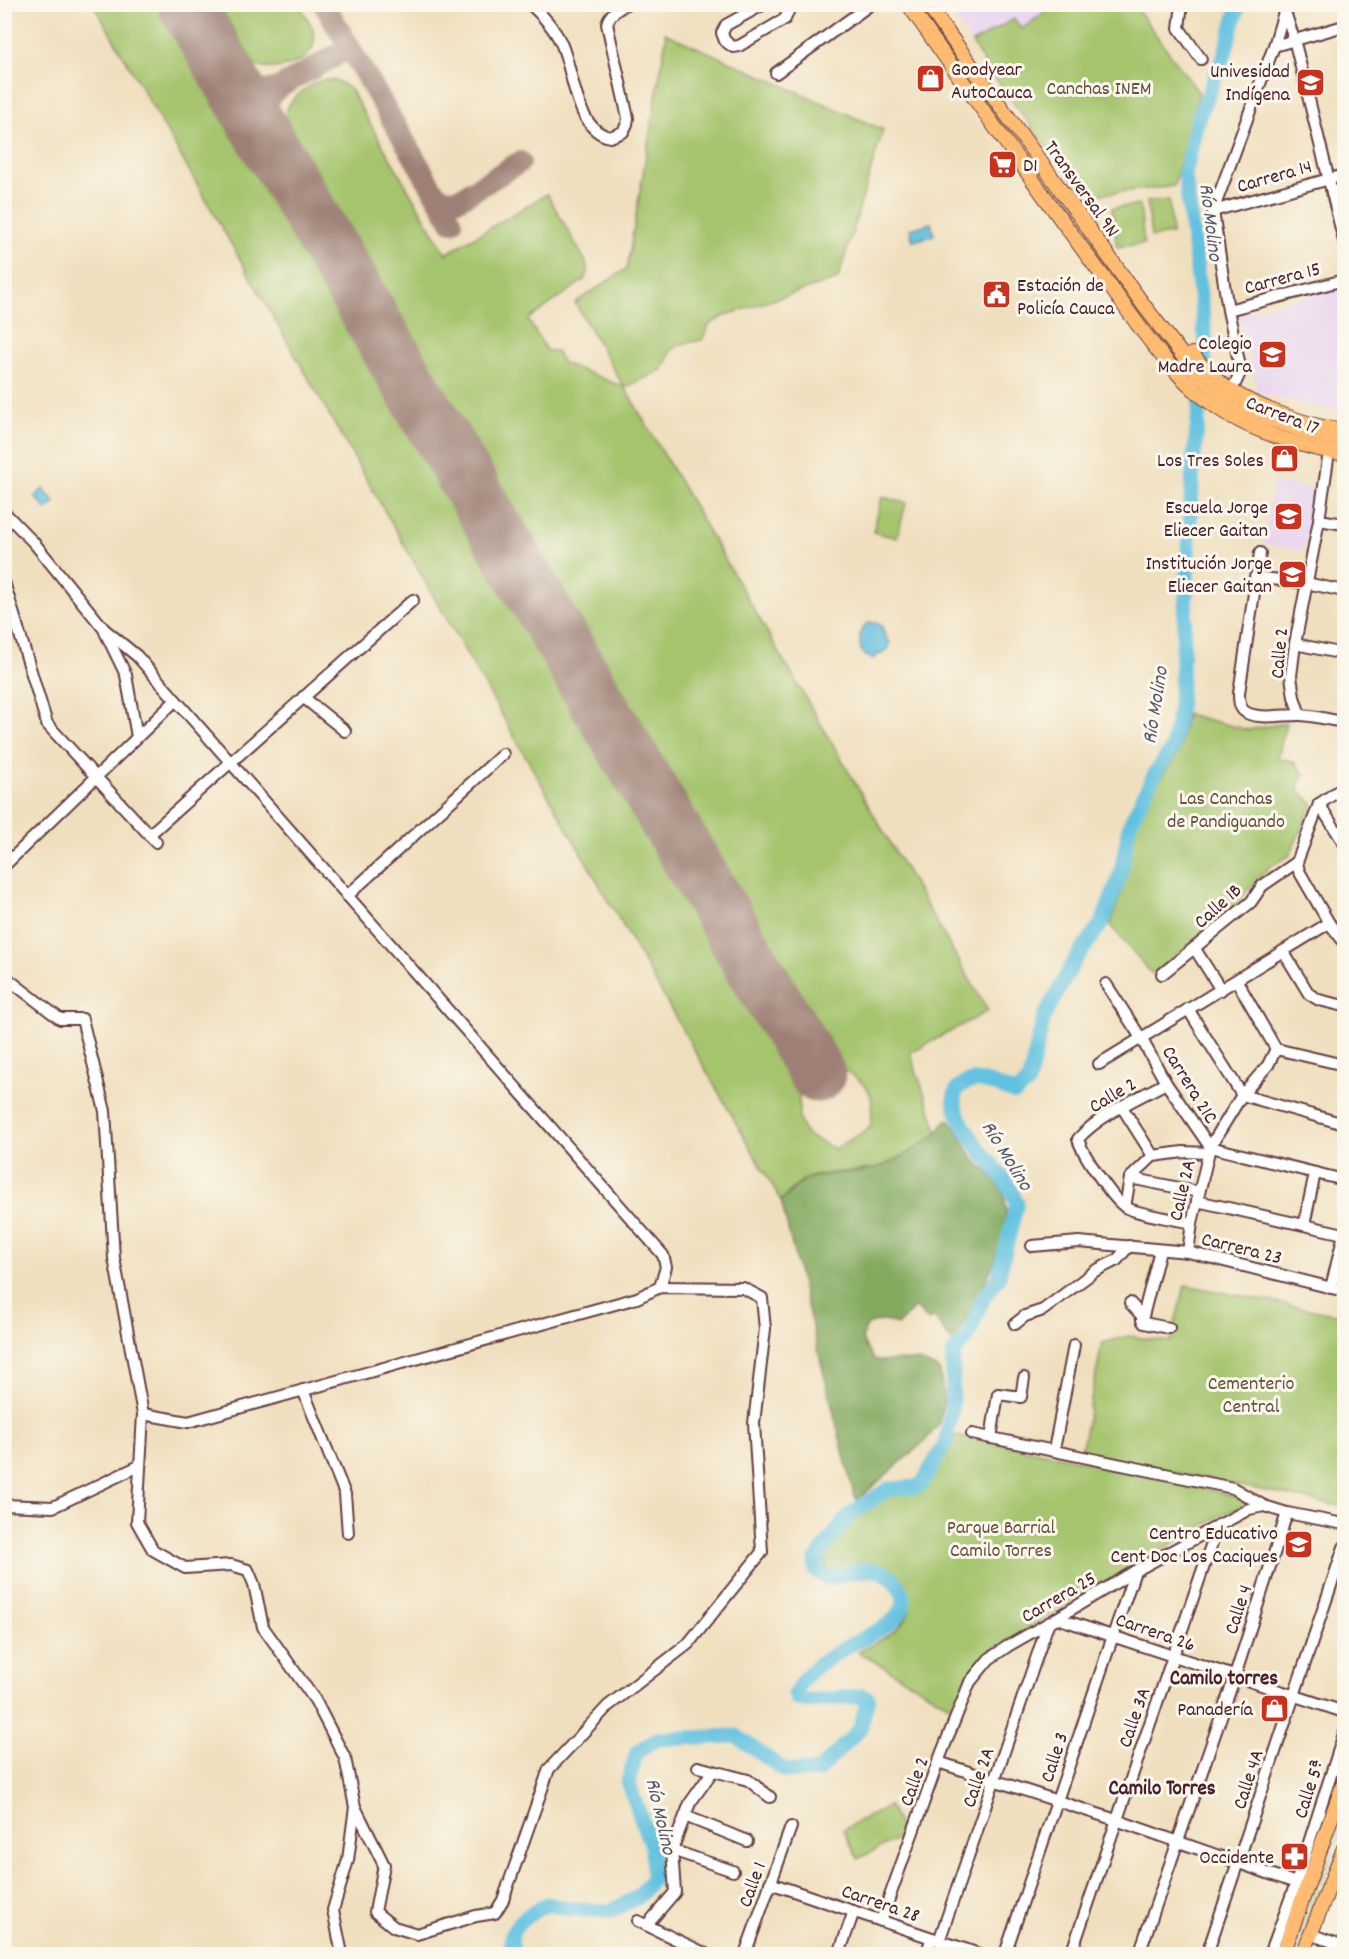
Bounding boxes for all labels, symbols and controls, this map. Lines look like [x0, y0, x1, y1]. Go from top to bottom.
place label: Goodyear AutoCauca [951, 57, 1033, 108]
place label: Univesidad Indígena [1210, 59, 1291, 110]
shop icon: Goodyear AutoCauca [914, 63, 946, 95]
school or university icon: Univesidad Indígena [1295, 66, 1327, 98]
park label: Canchas INEM [1047, 76, 1151, 104]
street label: Transversal 9N [1036, 136, 1125, 244]
supermarket icon: D1 [986, 148, 1018, 180]
place label: D1 [1023, 153, 1038, 181]
street label: Carrera 14 [1234, 154, 1316, 202]
water label: Río Molino [1189, 182, 1229, 264]
street label: Carrera 15 [1242, 256, 1324, 304]
place label: Estación de Policía Cauca [1017, 273, 1115, 324]
public building icon: Estación de Policía Cauca [980, 279, 1012, 311]
place label: Colegio Madre Laura [1158, 331, 1253, 382]
school or university icon: Colegio Madre Laura [1257, 338, 1289, 370]
street label: Carrera 17 [1241, 390, 1323, 444]
shop icon: Los Tres Soles [1269, 443, 1301, 475]
place label: Los Tres Soles [1157, 448, 1264, 476]
place label: Escuela Jorge Eliecer Gaitan [1164, 495, 1268, 546]
school or university icon: Escuela Jorge Eliecer Gaitan [1273, 501, 1305, 533]
place label: Institución Jorge Eliecer Gaitan [1146, 551, 1272, 602]
school or university icon: Institución Jorge Eliecer Gaitan [1277, 558, 1309, 590]
street label: Calle 2 [1265, 627, 1297, 680]
water label: Río Molino [1136, 663, 1178, 746]
park label: Las Canchas de Pandiguando [1167, 786, 1285, 837]
street label: Calle 1B [1189, 878, 1249, 936]
street label: Carrera 21C [1153, 1041, 1224, 1130]
street label: Calle 2 [1085, 1071, 1143, 1122]
water label: Río Molino [972, 1116, 1040, 1199]
street label: Calle 2A [1163, 1157, 1205, 1224]
street label: Carrera 23 [1198, 1226, 1284, 1273]
park label: Cementerio Central [1208, 1371, 1294, 1422]
park label: Parque Barrial Camilo Torres [947, 1515, 1055, 1566]
place label: Centro Educativo Cent Doc Los Caciques [1111, 1521, 1278, 1572]
school or university icon: Centro Educativo Cent Doc Los Caciques [1283, 1528, 1315, 1560]
street label: Carrera 25 [1017, 1566, 1102, 1631]
street label: Calle 4 [1219, 1582, 1261, 1638]
street label: Carrera 26 [1111, 1607, 1199, 1661]
district label: Camilo torres [1170, 1665, 1278, 1695]
street label: Calle 3A [1113, 1684, 1159, 1752]
shop icon: Panadería [1258, 1692, 1290, 1724]
place label: Panadería [1177, 1697, 1254, 1725]
street label: Calle 3 [1035, 1729, 1077, 1787]
street label: Calle 2A [957, 1744, 1003, 1812]
street label: Calle 4A [1227, 1746, 1273, 1813]
street label: Calle 2 [894, 1753, 938, 1811]
street label: Calle 5ª [1288, 1755, 1334, 1823]
water label: Río Molino [636, 1775, 683, 1860]
district label: Camilo Torres [1108, 1775, 1216, 1805]
pharmacy icon: Occidente [1279, 1840, 1311, 1872]
place label: Occidente [1199, 1845, 1274, 1873]
street label: Calle 1 [733, 1858, 775, 1912]
street label: Carrera 28 [837, 1878, 923, 1931]

